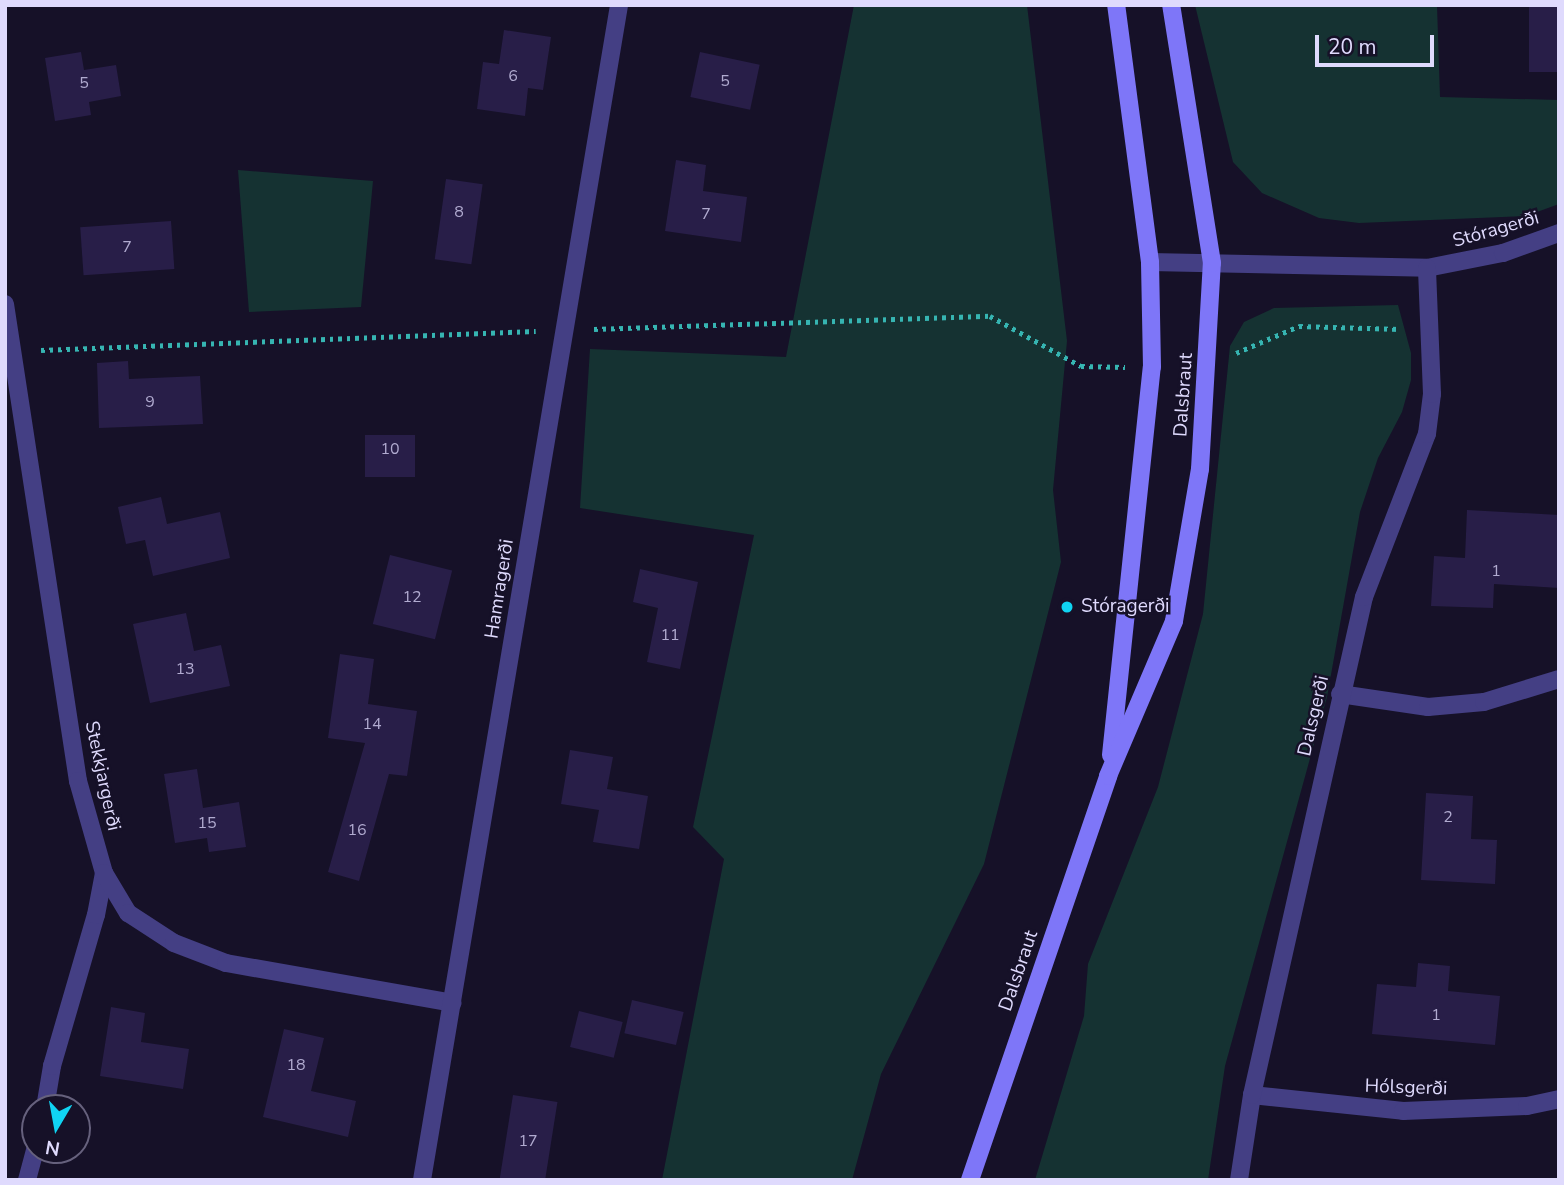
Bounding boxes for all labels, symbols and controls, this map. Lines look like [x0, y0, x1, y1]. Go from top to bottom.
scale bar [1319, 21, 1438, 65]
text: 20 m [1328, 33, 1377, 61]
house number: 6 [508, 66, 518, 86]
house number: 5 [720, 71, 730, 91]
house number: 5 [79, 73, 89, 93]
house number: 8 [454, 202, 464, 222]
house number: 7 [701, 204, 711, 224]
street label: Stóragerði [1450, 207, 1542, 253]
house number: 7 [122, 237, 132, 257]
street label: Dalsbraut [1170, 352, 1198, 438]
house number: 9 [145, 392, 155, 412]
house number: 10 [380, 439, 400, 459]
street label: Hamragerði [481, 538, 519, 640]
house number: 1 [1491, 561, 1501, 581]
house number: 12 [402, 587, 422, 607]
place label: Stóragerði [1081, 596, 1169, 618]
marker: Stóragerði [1059, 599, 1075, 615]
house number: 11 [660, 625, 680, 645]
house number: 13 [175, 659, 195, 679]
street label: Dalsgerði [1294, 674, 1334, 758]
house number: 14 [362, 714, 382, 734]
street label: Stekkjargerði [79, 719, 125, 833]
house number: 2 [1443, 807, 1453, 827]
house number: 15 [197, 813, 217, 833]
house number: 16 [347, 820, 367, 840]
street label: Dalsbraut [995, 928, 1043, 1014]
house number: 1 [1431, 1005, 1441, 1025]
house number: 18 [286, 1055, 306, 1075]
street label: Hólsgerði [1364, 1075, 1448, 1101]
north arrow [21, 1094, 91, 1164]
house number: 17 [518, 1131, 538, 1151]
text: N [43, 1134, 62, 1162]

